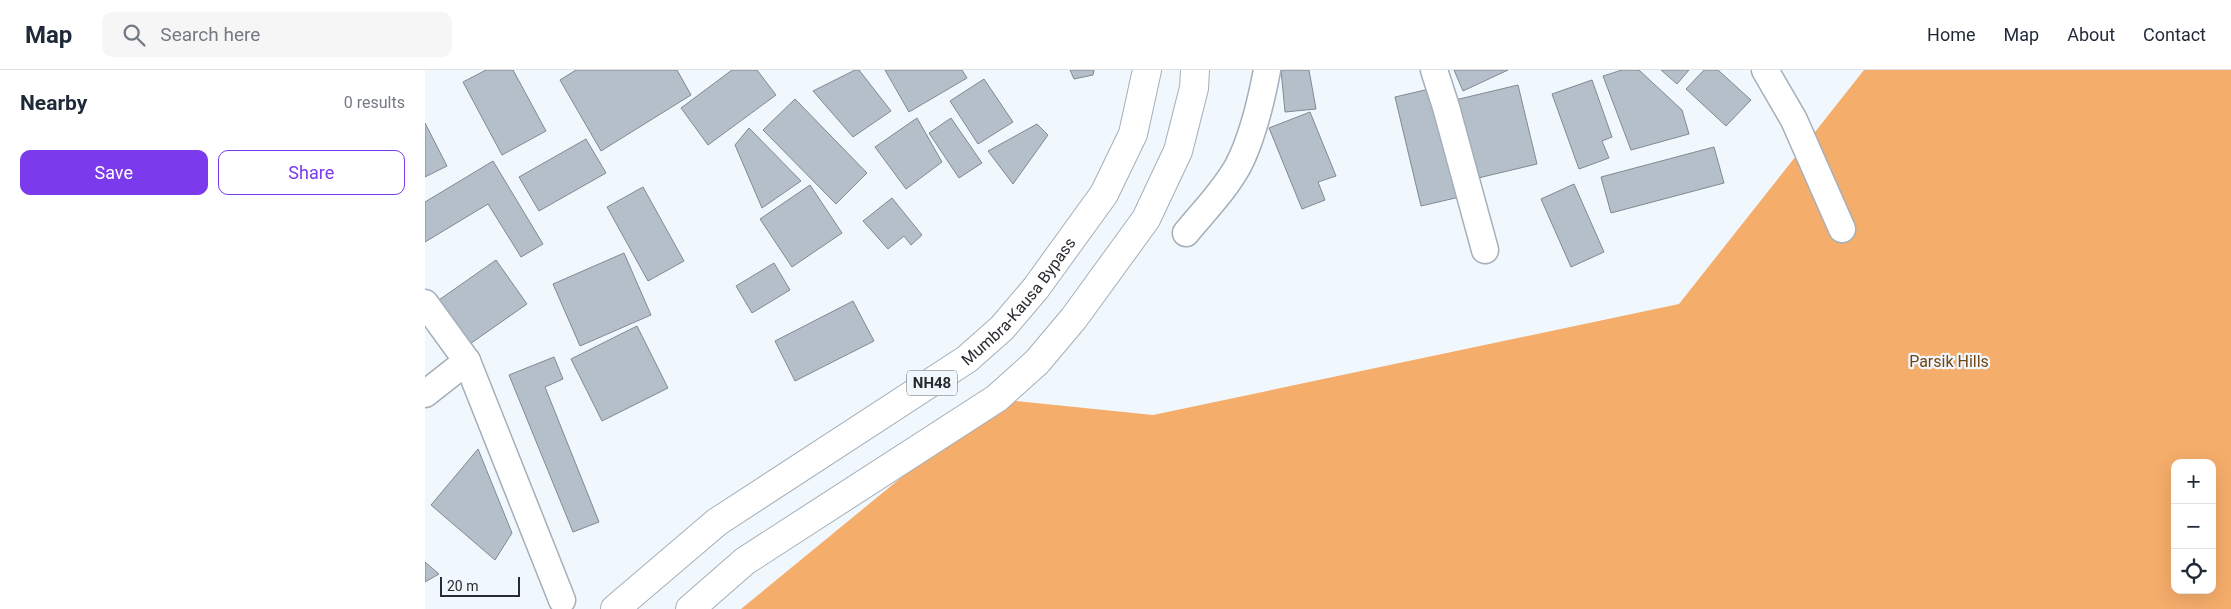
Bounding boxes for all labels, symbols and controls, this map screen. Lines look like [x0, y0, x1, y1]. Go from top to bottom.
search box [102, 12, 452, 57]
text: Map [25, 21, 72, 49]
icon: search [120, 21, 148, 49]
text: Search here [160, 23, 260, 46]
text: Home [1927, 24, 1976, 45]
text: Map [2004, 24, 2039, 45]
text: About [2067, 24, 2115, 45]
text: Contact [2143, 24, 2206, 45]
text: Nearby [20, 91, 87, 115]
text: 0 results [344, 93, 405, 112]
button: Save [20, 150, 208, 195]
button: Share [218, 150, 405, 195]
street label: Mumbra-Kausa Bypass [958, 234, 1080, 370]
park label: Parsik Hills [1909, 352, 1989, 371]
road number: NH48 [907, 370, 957, 396]
map controls [2171, 459, 2216, 594]
button: + [2171, 459, 2216, 504]
button: − [2171, 504, 2216, 549]
button: locate [2171, 549, 2216, 594]
scale bar [440, 574, 520, 597]
text: 20 m [447, 578, 479, 594]

